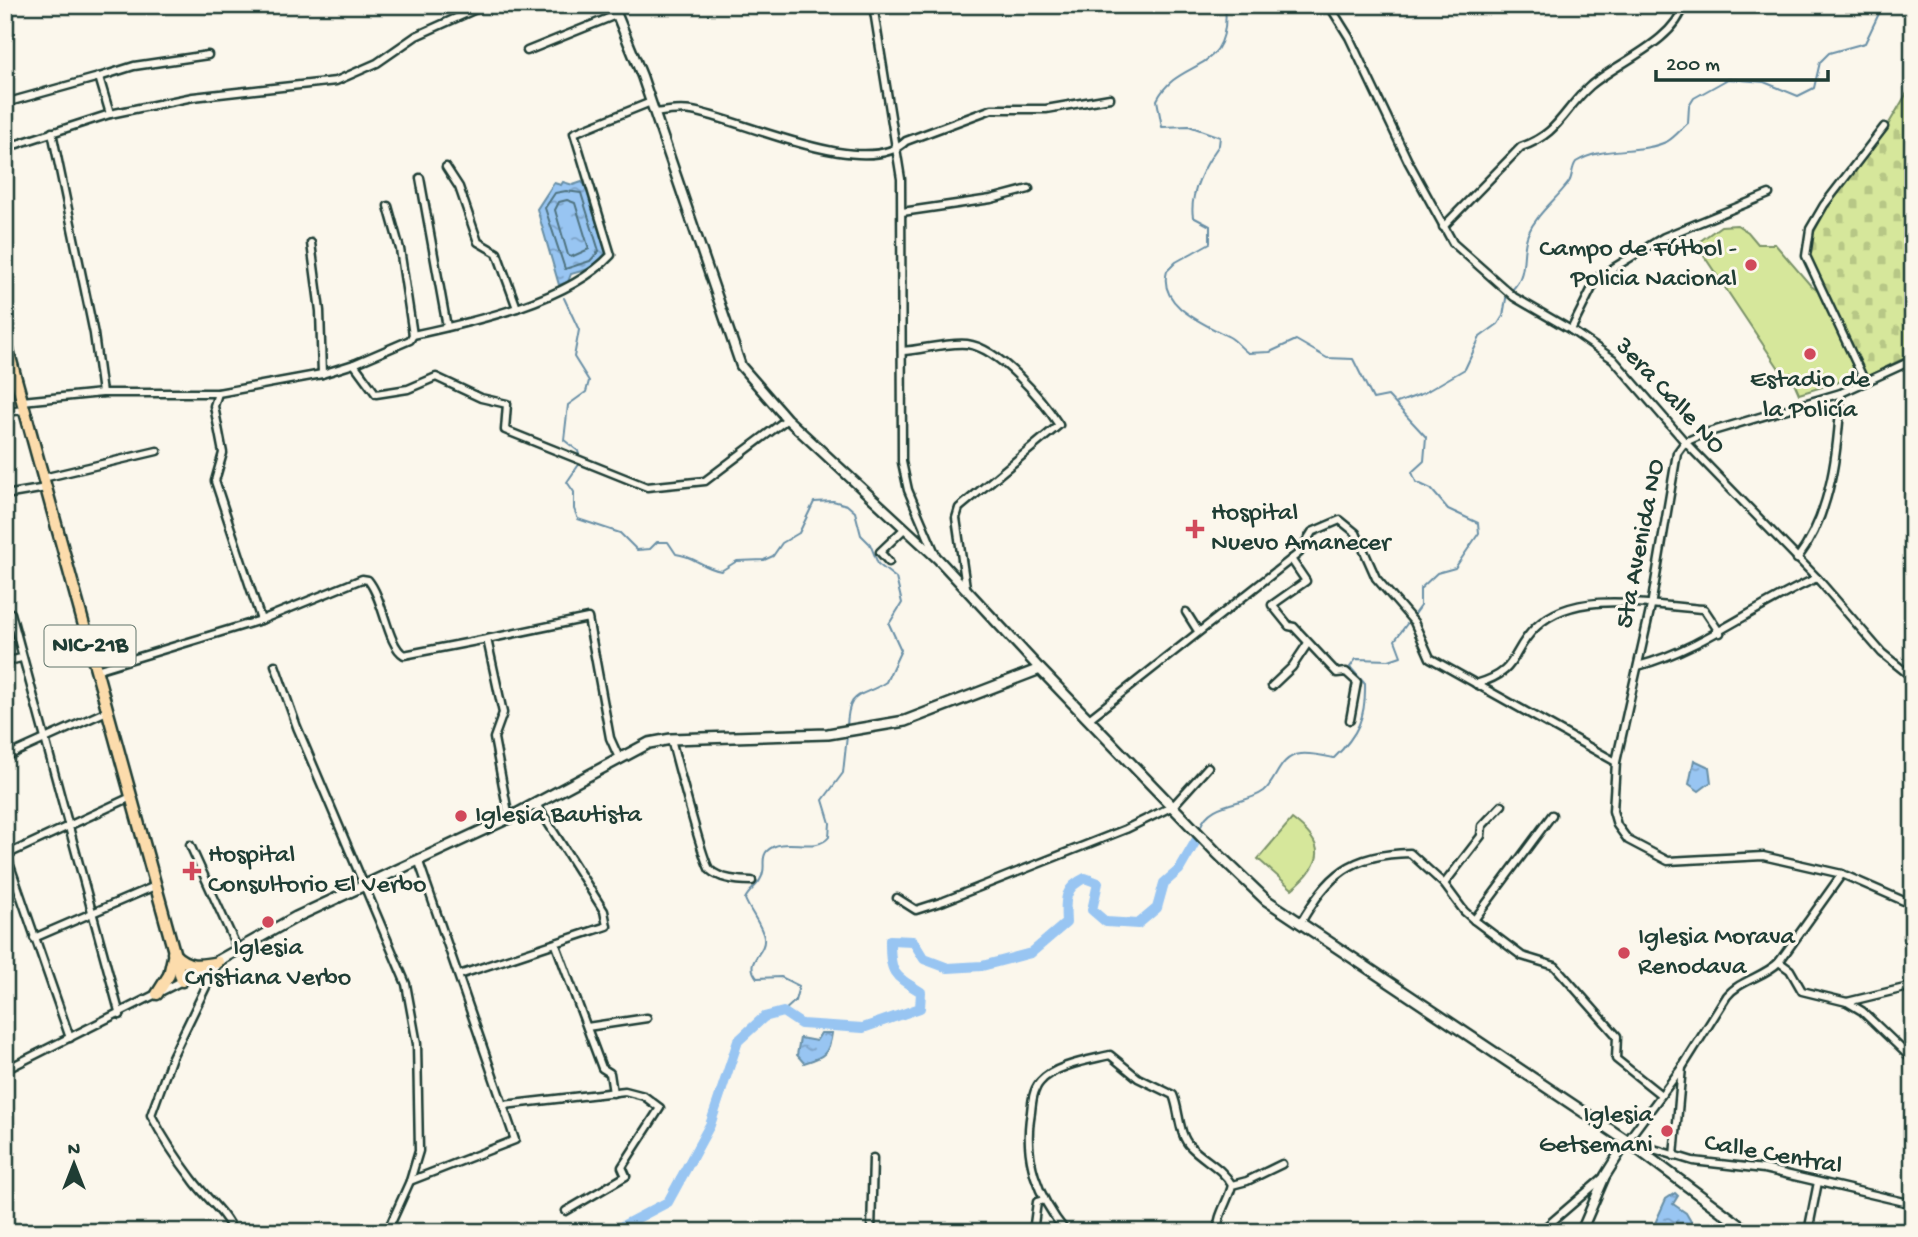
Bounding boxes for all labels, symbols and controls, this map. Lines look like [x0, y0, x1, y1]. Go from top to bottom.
scale bar [1656, 38, 1827, 82]
text: 200 m [1666, 54, 1720, 79]
place label: Campo de Fútbol - Policia Nacional [1539, 235, 1737, 296]
marker: Campo de Fútbol - Policia Nacional [1743, 257, 1759, 273]
street label: 3era Calle NO [1606, 331, 1731, 462]
marker: Estadio de la Policía [1802, 346, 1818, 362]
place label: Estadio de la Policía [1750, 366, 1871, 427]
street label: 5ta Avenida NO [1610, 457, 1674, 631]
place label: Hospital Nuevo Amanecer [1211, 499, 1393, 560]
marker: Hospital Nuevo Amanecer [1185, 519, 1205, 539]
road number: NIC-21B [44, 626, 136, 666]
place label: Iglesia Bautista [475, 801, 643, 832]
marker: Iglesia Bautista [453, 808, 469, 824]
place label: Hospital Consultorio El Verbo [208, 841, 426, 902]
marker: Hospital Consultorio El Verbo [182, 861, 202, 881]
marker: Iglesia Cristiana Verbo [260, 914, 276, 930]
place label: Iglesia Morava Renodava [1638, 923, 1797, 984]
place label: Iglesia Cristiana Verbo [185, 934, 351, 995]
marker: Iglesia Morava Renodava [1616, 945, 1632, 961]
place label: Iglesia Getsemani [1539, 1101, 1655, 1162]
marker: Iglesia Getsemani [1659, 1123, 1675, 1139]
north arrow [38, 1128, 108, 1198]
street label: Calle Central [1702, 1129, 1844, 1183]
text: N [68, 1139, 80, 1162]

